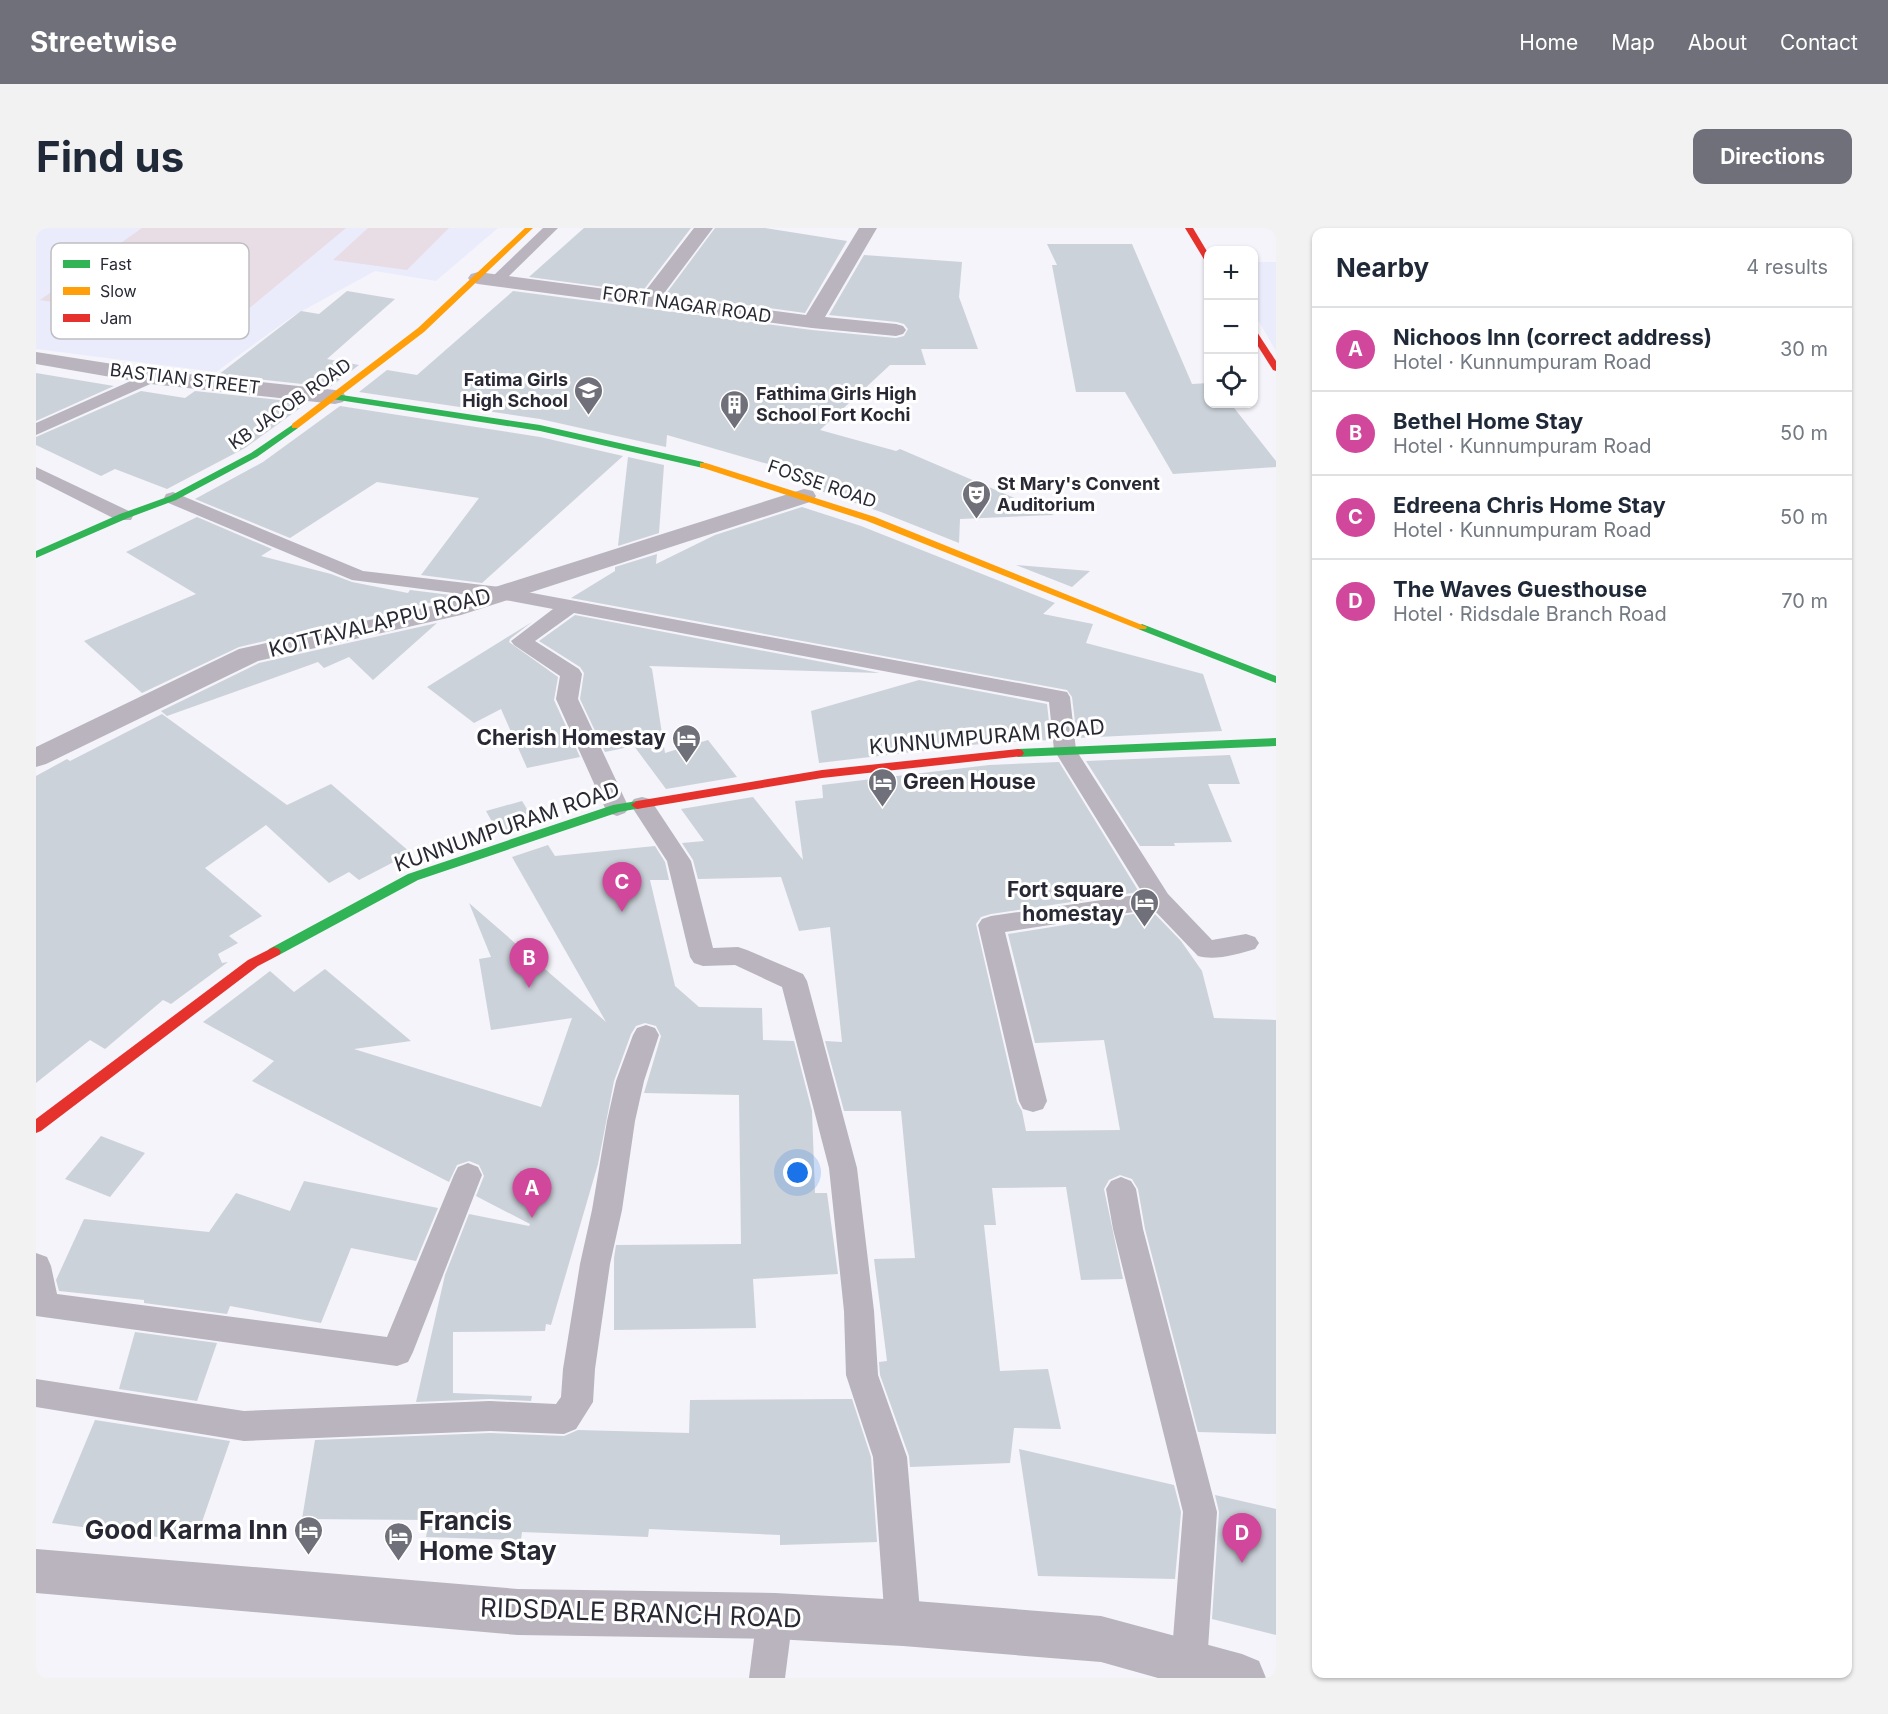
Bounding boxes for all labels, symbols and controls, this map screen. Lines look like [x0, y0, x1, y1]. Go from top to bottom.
text: Streetwise [30, 25, 177, 59]
text: Home [1519, 30, 1578, 55]
text: Map [1611, 30, 1655, 55]
text: About [1688, 30, 1747, 55]
text: Contact [1780, 30, 1858, 55]
button: Directions [1693, 129, 1852, 184]
text: Find us [36, 131, 184, 182]
legend [51, 243, 249, 339]
map controls [1204, 246, 1258, 408]
button: + [1204, 246, 1258, 300]
text: Nearby [1336, 252, 1429, 283]
text: Fast [100, 254, 132, 274]
text: 4 results [1746, 255, 1828, 279]
text: Slow [100, 281, 137, 301]
street label: FORT NAGAR ROAD [601, 282, 773, 327]
button: − [1204, 300, 1258, 354]
text: Jam [100, 308, 132, 328]
text: Nichoos Inn (correct address) [1393, 324, 1712, 350]
text: A [1348, 337, 1363, 361]
text: 30 m [1780, 337, 1828, 361]
text: Hotel · Kunnumpuram Road [1393, 350, 1652, 374]
street label: KB JACOB ROAD [224, 354, 355, 454]
button: locate [1204, 354, 1258, 408]
street label: BASTIAN STREET [109, 359, 261, 398]
place label: Fatima Girls High School [462, 369, 568, 411]
school or university icon: Fatima Girls High School [573, 374, 605, 416]
place label: Fathima Girls High School Fort Kochi [756, 383, 917, 425]
building icon: Fathima Girls High School Fort Kochi [719, 388, 751, 430]
text: Bethel Home Stay [1393, 408, 1583, 434]
text: B [1349, 421, 1362, 445]
text: 50 m [1780, 421, 1828, 445]
text: Hotel · Kunnumpuram Road [1393, 434, 1652, 458]
street label: FOSSE ROAD [765, 455, 879, 512]
place label: St Mary's Convent Auditorium [997, 473, 1160, 515]
theatre icon: St Mary's Convent Auditorium [960, 478, 992, 520]
text: Edreena Chris Home Stay [1393, 492, 1666, 518]
text: C [1348, 505, 1363, 529]
text: 50 m [1780, 505, 1828, 529]
text: Hotel · Kunnumpuram Road [1393, 518, 1652, 542]
text: The Waves Guesthouse [1393, 576, 1647, 602]
street label: KOTTAVALAPPU ROAD [266, 583, 494, 662]
text: D [1348, 589, 1363, 613]
text: 70 m [1781, 589, 1828, 613]
text: Hotel · Ridsdale Branch Road [1393, 602, 1667, 626]
street label: KUNNUMPURAM ROAD [868, 714, 1106, 759]
hotel icon: Cherish Homestay [671, 722, 703, 764]
place label: Cherish Homestay [476, 725, 666, 750]
hotel icon: Green House [866, 766, 898, 808]
place label: Green House [903, 769, 1036, 794]
street label: KUNNUMPURAM ROAD [391, 776, 623, 877]
pin: C [602, 862, 642, 912]
place label: Fort square homestay [1007, 877, 1124, 926]
hotel icon: Fort square homestay [1129, 886, 1161, 928]
pin: B [510, 938, 548, 988]
your location [783, 1158, 812, 1187]
pin: A [512, 1168, 552, 1218]
place label: Francis Home Stay [419, 1505, 557, 1566]
place label: Good Karma Inn [85, 1514, 288, 1545]
hotel icon: Good Karma Inn [293, 1514, 325, 1556]
pin: D [1222, 1514, 1262, 1563]
hotel icon: Francis Home Stay [382, 1520, 414, 1562]
street label: RIDSDALE BRANCH ROAD [480, 1591, 802, 1634]

